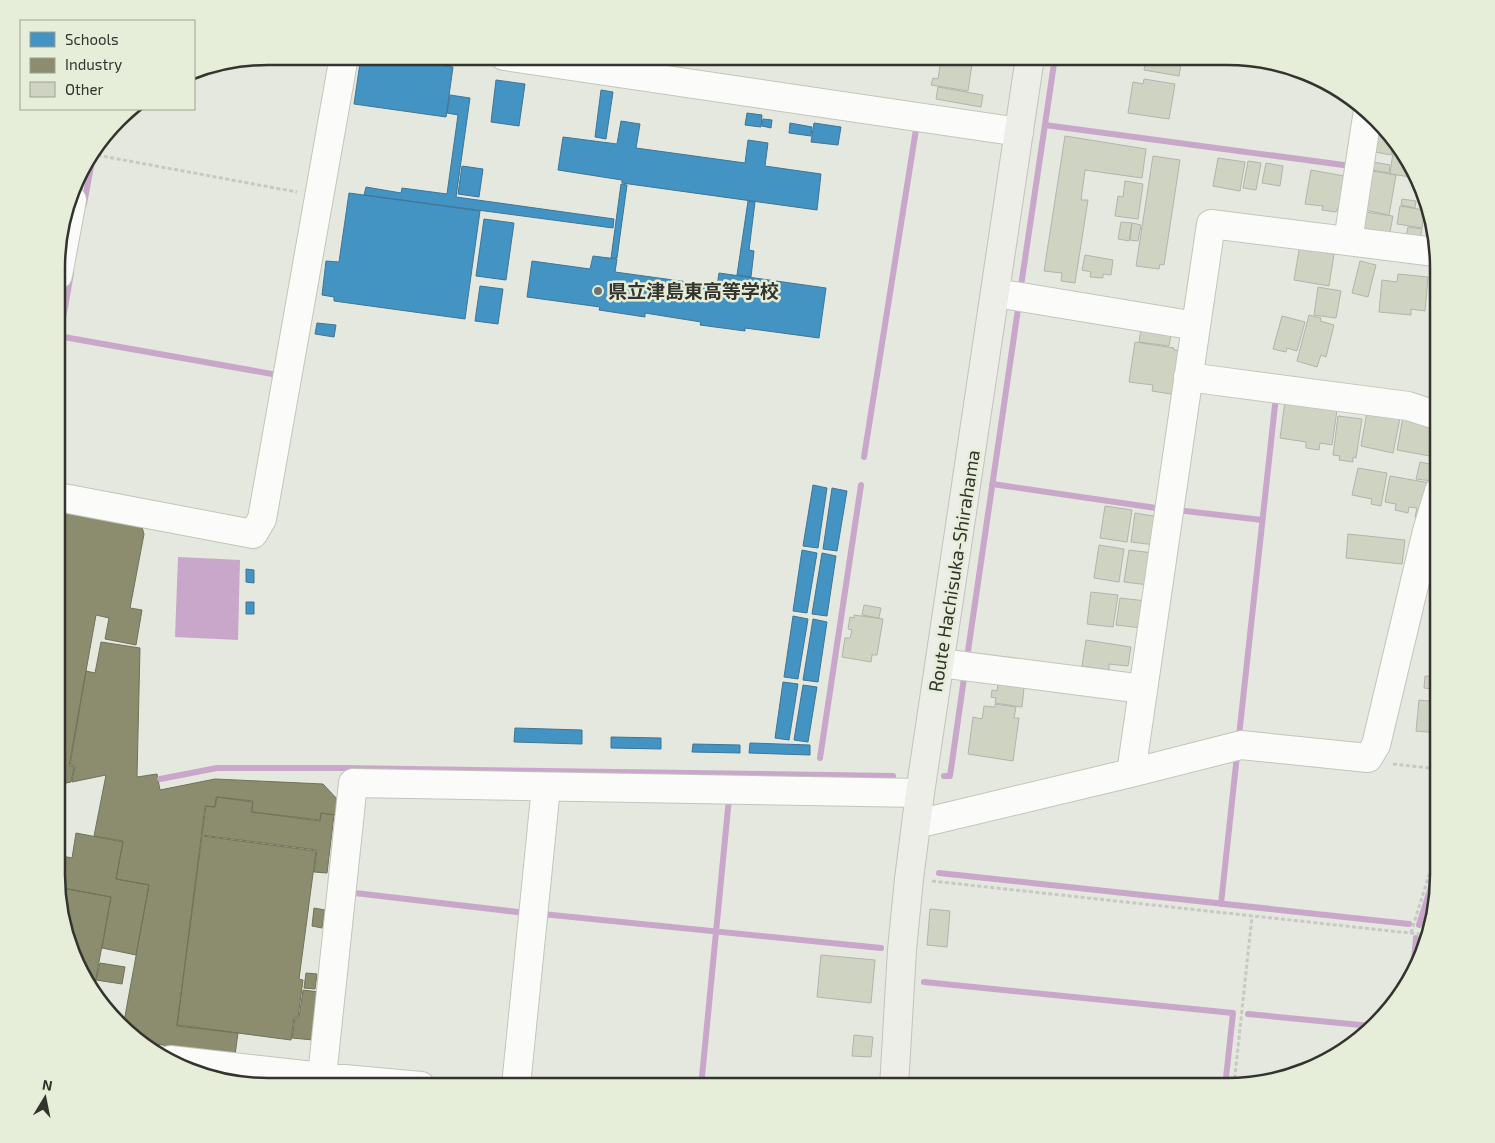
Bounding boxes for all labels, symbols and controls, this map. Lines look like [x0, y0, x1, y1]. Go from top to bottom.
legend [20, 20, 195, 110]
text: Schools [65, 30, 119, 48]
text: Industry [65, 55, 122, 73]
text: Other [65, 80, 104, 98]
place label: 県立津島東高等学校 [608, 279, 779, 302]
marker: 県立津島東高等学校 [592, 285, 604, 297]
street label: Route Hachisuka-Shirahama [923, 448, 984, 694]
north arrow [20, 1073, 70, 1123]
text: N [41, 1075, 54, 1094]

